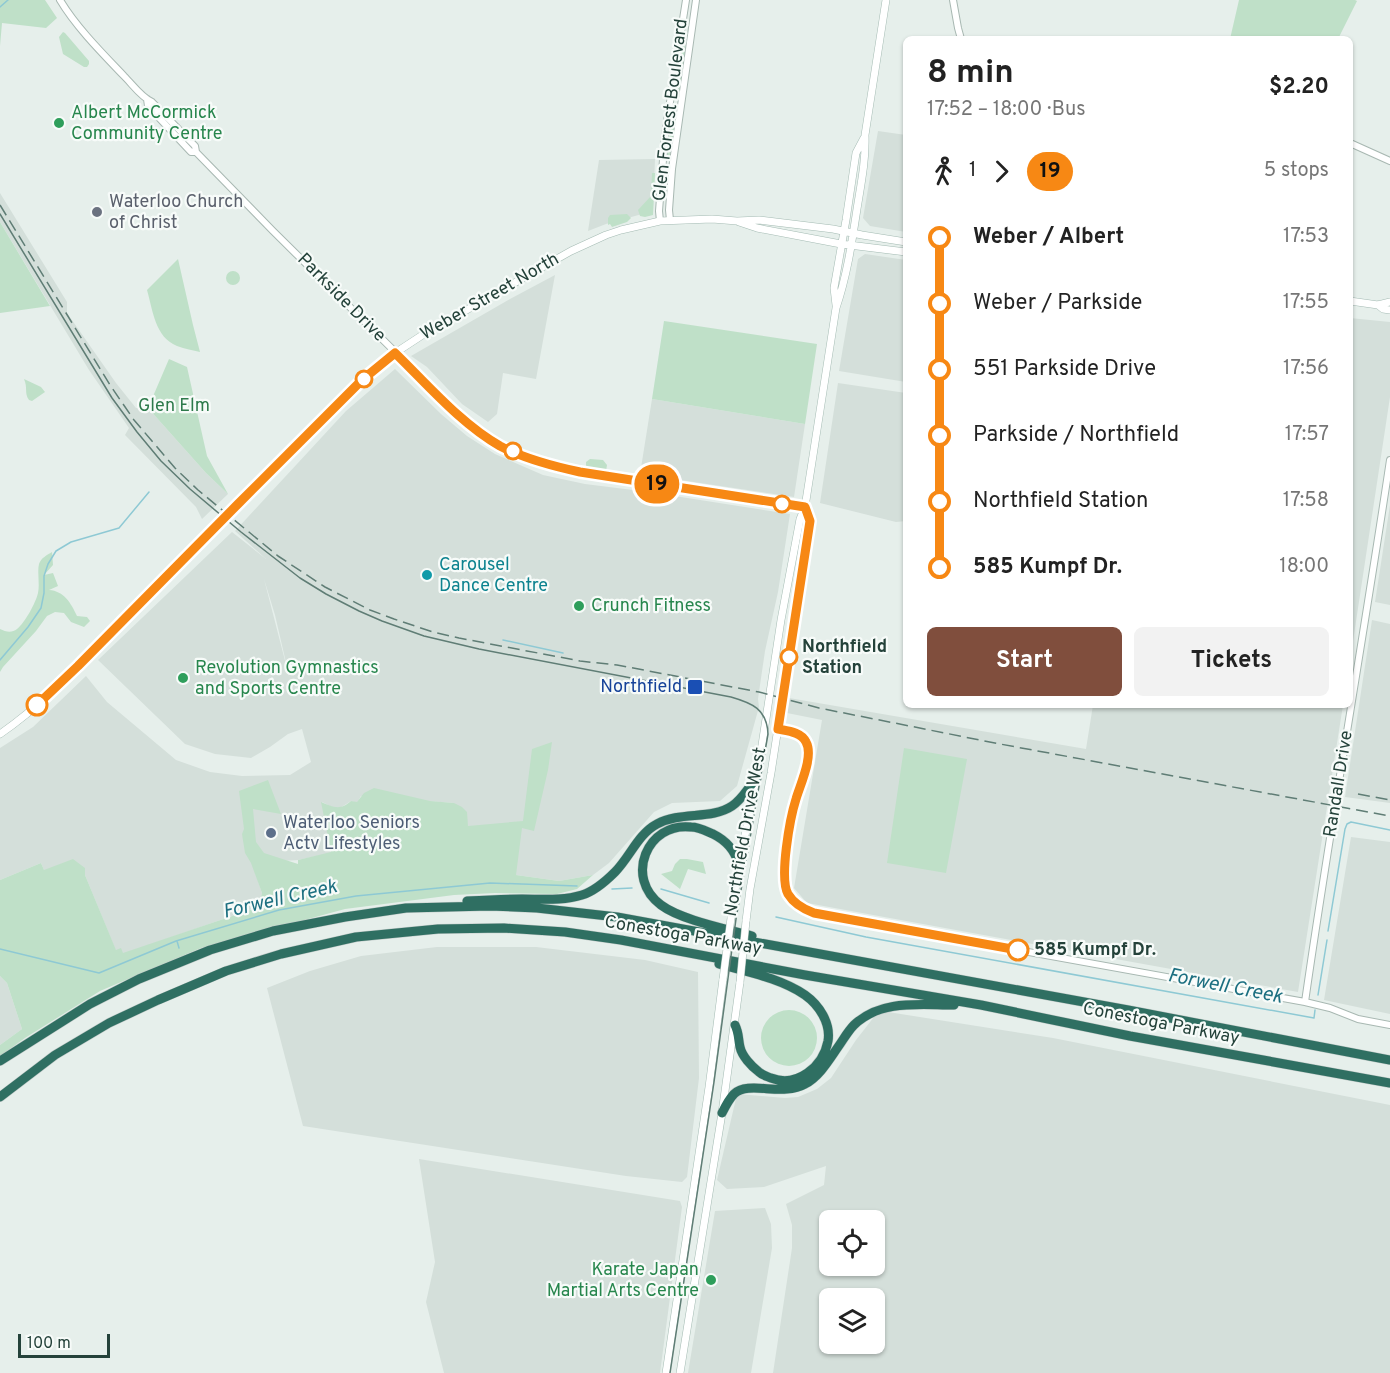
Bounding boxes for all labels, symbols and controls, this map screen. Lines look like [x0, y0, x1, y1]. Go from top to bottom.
street label: Glen Forrest Boulevard [648, 17, 694, 203]
text: 8 min [927, 53, 1014, 95]
text: $2.20 [1269, 74, 1329, 101]
text: 17:52 – 18:00 · Bus [927, 97, 1086, 123]
place label: Albert McCormick Community Centre [71, 102, 222, 146]
marker: Albert McCormick Community Centre [52, 116, 66, 130]
icon: walk [927, 155, 960, 188]
icon: forward [985, 155, 1018, 188]
text: 1 [969, 158, 976, 184]
text: 19 [1039, 158, 1061, 185]
text: 5 stops [1264, 158, 1329, 184]
place label: Waterloo Church of Christ [109, 191, 243, 235]
marker: Waterloo Church of Christ [90, 205, 104, 219]
text: Weber / Albert [973, 224, 1124, 251]
text: 17:53 [1283, 224, 1329, 250]
street label: Weber Street North [417, 248, 563, 346]
street label: Parkside Drive [292, 249, 390, 347]
text: Weber / Parkside [973, 290, 1142, 317]
text: 17:55 [1283, 290, 1329, 316]
text: 551 Parkside Drive [973, 356, 1156, 383]
text: 17:56 [1283, 356, 1329, 382]
unlabelled marker [355, 370, 373, 388]
park label: Glen Elm [138, 395, 210, 418]
text: Parkside / Northfield [973, 422, 1179, 449]
text: 17:57 [1285, 422, 1329, 448]
unlabelled marker [504, 442, 522, 460]
line badge: 19 [630, 464, 684, 504]
text: 19 [646, 471, 668, 498]
text: Northfield Station [973, 488, 1148, 515]
text: 17:58 [1283, 488, 1329, 514]
unlabelled marker [773, 495, 791, 513]
place label: Carousel Dance Centre [439, 554, 548, 598]
text: 585 Kumpf Dr. [973, 554, 1122, 581]
text: 18:00 [1279, 554, 1329, 580]
marker: Carousel Dance Centre [420, 568, 434, 582]
place label: Crunch Fitness [591, 595, 711, 618]
marker: Crunch Fitness [572, 599, 586, 613]
button: Start [927, 627, 1122, 696]
button: Tickets [1134, 627, 1329, 696]
place label: Northfield Station [802, 636, 887, 680]
marker: Northfield Station [780, 648, 798, 666]
place label: Revolution Gymnastics and Sports Centre [195, 657, 379, 701]
marker: Revolution Gymnastics and Sports Centre [176, 671, 190, 685]
place label: Northfield [600, 676, 682, 699]
marker: Northfield [686, 678, 704, 696]
unlabelled marker [26, 694, 48, 716]
street label: Randall Drive [1319, 729, 1359, 839]
street label: Northfield Drive West [720, 745, 772, 919]
place label: Waterloo Seniors Actv Lifestyles [283, 812, 420, 856]
marker: Waterloo Seniors Actv Lifestyles [264, 826, 278, 840]
water label: Forwell Creek [220, 874, 340, 926]
street label: Conestoga Parkway [603, 911, 763, 961]
marker: 585 Kumpf Dr. [1007, 939, 1029, 961]
place label: 585 Kumpf Dr. [1034, 939, 1156, 962]
water label: Forwell Creek [1165, 963, 1285, 1011]
street label: Conestoga Parkway [1081, 998, 1241, 1050]
map controls [819, 1210, 885, 1354]
button: locate [819, 1210, 885, 1276]
place label: Karate Japan Martial Arts Centre [547, 1259, 699, 1303]
marker: Karate Japan Martial Arts Centre [704, 1273, 718, 1287]
button: layers [819, 1288, 885, 1354]
scale bar [18, 1331, 110, 1358]
text: 100 m [27, 1334, 71, 1354]

